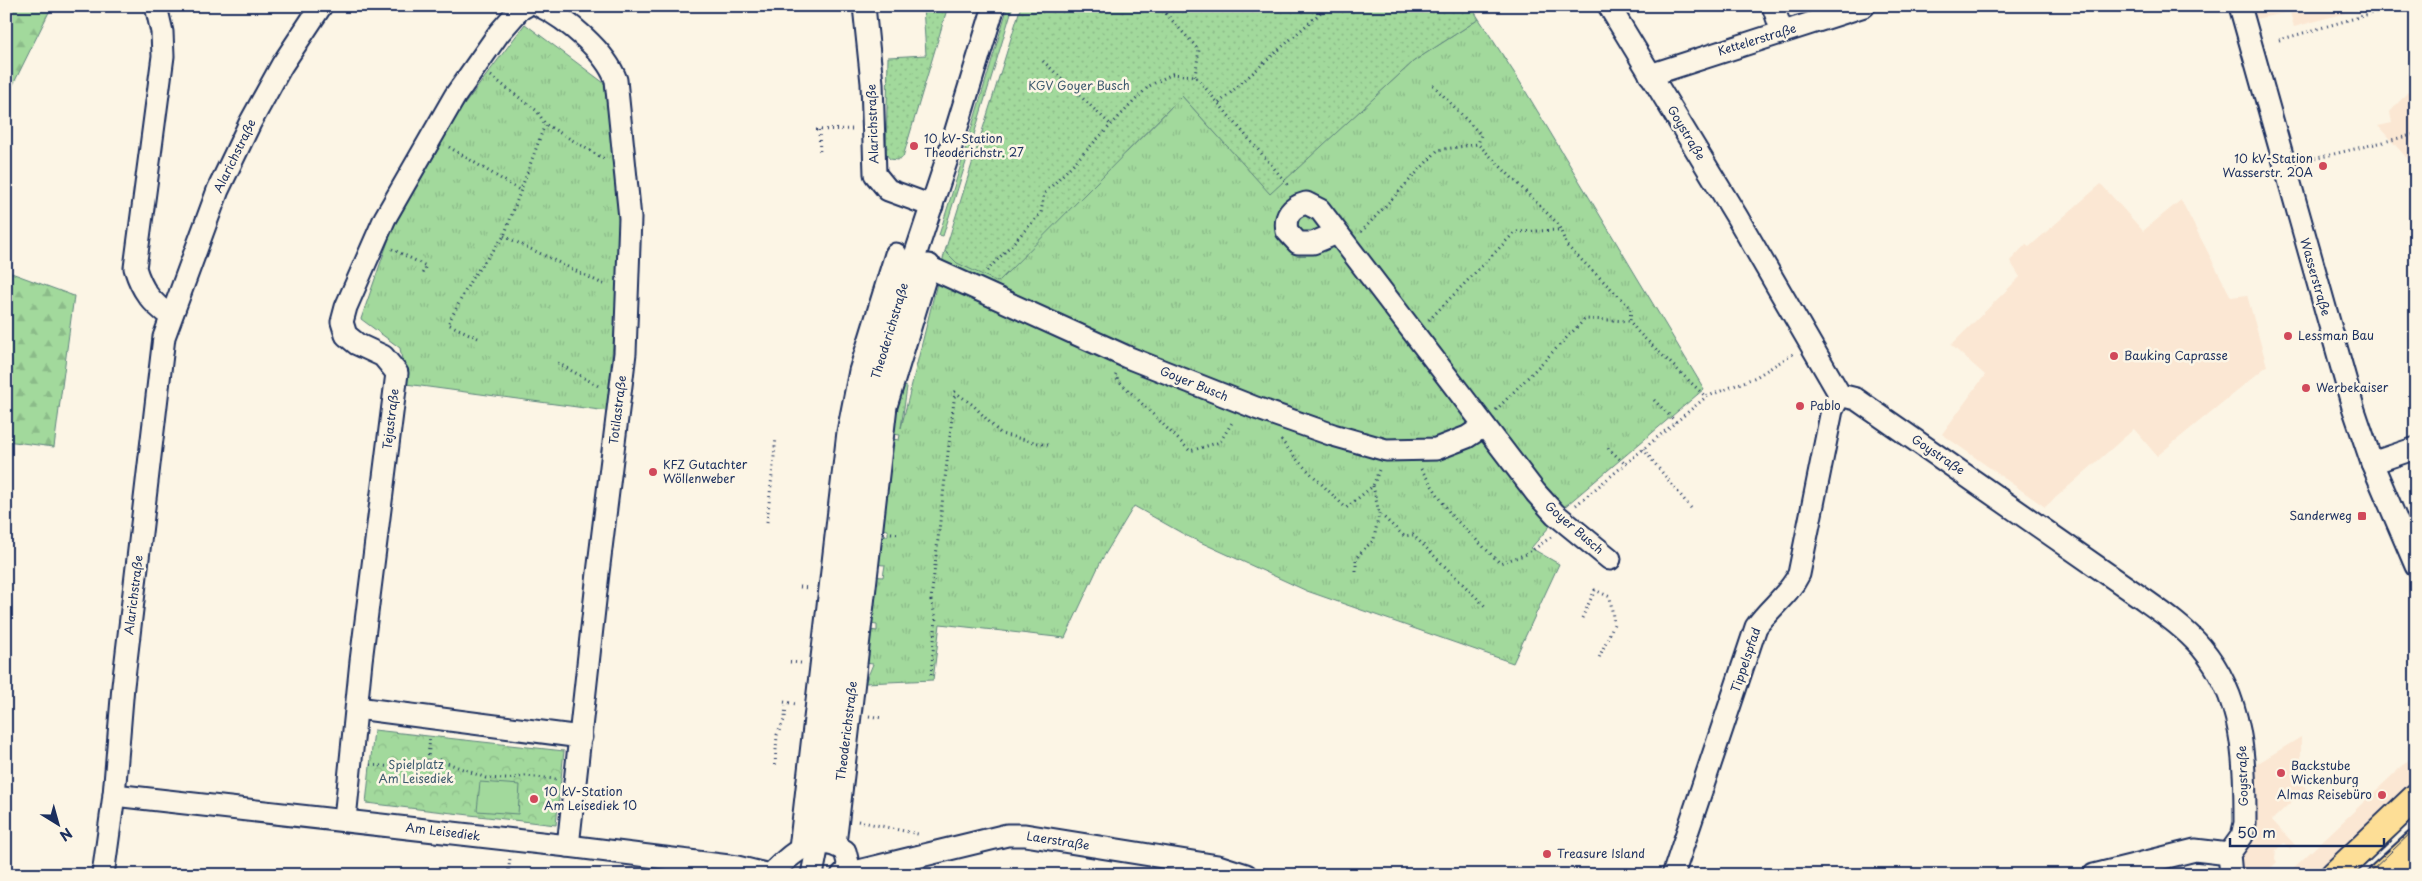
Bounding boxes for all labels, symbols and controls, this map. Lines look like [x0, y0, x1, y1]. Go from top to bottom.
street label: Kettelerstraße [1715, 19, 1798, 60]
park label: KGV Goyer Busch [1028, 76, 1130, 94]
street label: Alarichstraße [862, 84, 882, 164]
street label: Goystraße [1663, 102, 1710, 163]
street label: Alarichstraße [208, 116, 260, 195]
place label: 10 kV-Station Theoderichstr. 27 [924, 129, 1024, 161]
marker: 10 kV-Station Theoderichstr. 27 [908, 140, 920, 152]
place label: 10 kV-Station Wasserstr. 20A [2223, 149, 2313, 181]
marker: 10 kV-Station Wasserstr. 20A [2317, 160, 2329, 172]
street label: Wasserstraße [2296, 236, 2336, 318]
street label: Theoderichstraße [866, 280, 912, 381]
place label: Lessman Bau [2298, 326, 2374, 344]
marker: Lessman Bau [2282, 330, 2294, 342]
place label: Bauking Caprasse [2124, 346, 2228, 364]
marker: Bauking Caprasse [2108, 350, 2120, 362]
street label: Goyer Busch [1157, 361, 1231, 405]
street label: Totilastraße [604, 374, 630, 445]
place label: Werbekaiser [2316, 378, 2389, 396]
marker: Werbekaiser [2300, 382, 2312, 394]
street label: Tejastraße [377, 387, 403, 450]
place label: Pablo [1810, 396, 1841, 414]
marker: Pablo [1794, 400, 1806, 412]
street label: Goystraße [1908, 430, 1969, 479]
place label: KFZ Gutachter Wöllenweber [663, 455, 748, 487]
marker: KFZ Gutachter Wöllenweber [647, 466, 659, 478]
street label: Goyer Busch [1541, 497, 1608, 558]
place label: Sanderweg [2289, 506, 2352, 524]
marker: Sanderweg [2356, 510, 2368, 522]
street label: Alarichstraße [119, 554, 147, 636]
street label: Tippelspfad [1726, 625, 1765, 694]
street label: Theoderichstraße [831, 680, 861, 782]
street label: Goystraße [2232, 745, 2252, 807]
park label: Spielplatz Am Leisediek [378, 755, 454, 787]
place label: Backstube Wickenburg [2291, 756, 2359, 788]
marker: Backstube Wickenburg [2275, 767, 2287, 779]
place label: 10 kV-Station Am Leisediek 10 [544, 782, 637, 814]
place label: Almas Reisebüro [2277, 785, 2372, 803]
marker: Almas Reisebüro [2376, 789, 2388, 801]
marker: 10 kV-Station Am Leisediek 10 [528, 793, 540, 805]
north arrow [32, 798, 82, 848]
scale bar [2230, 816, 2383, 848]
street label: Am Leisediek [405, 817, 481, 845]
text: 50 m [2237, 820, 2276, 843]
text: N [55, 823, 77, 847]
street label: Laerstraße [1025, 826, 1091, 854]
place label: Treasure Island [1557, 844, 1645, 862]
marker: Treasure Island [1541, 848, 1553, 860]

